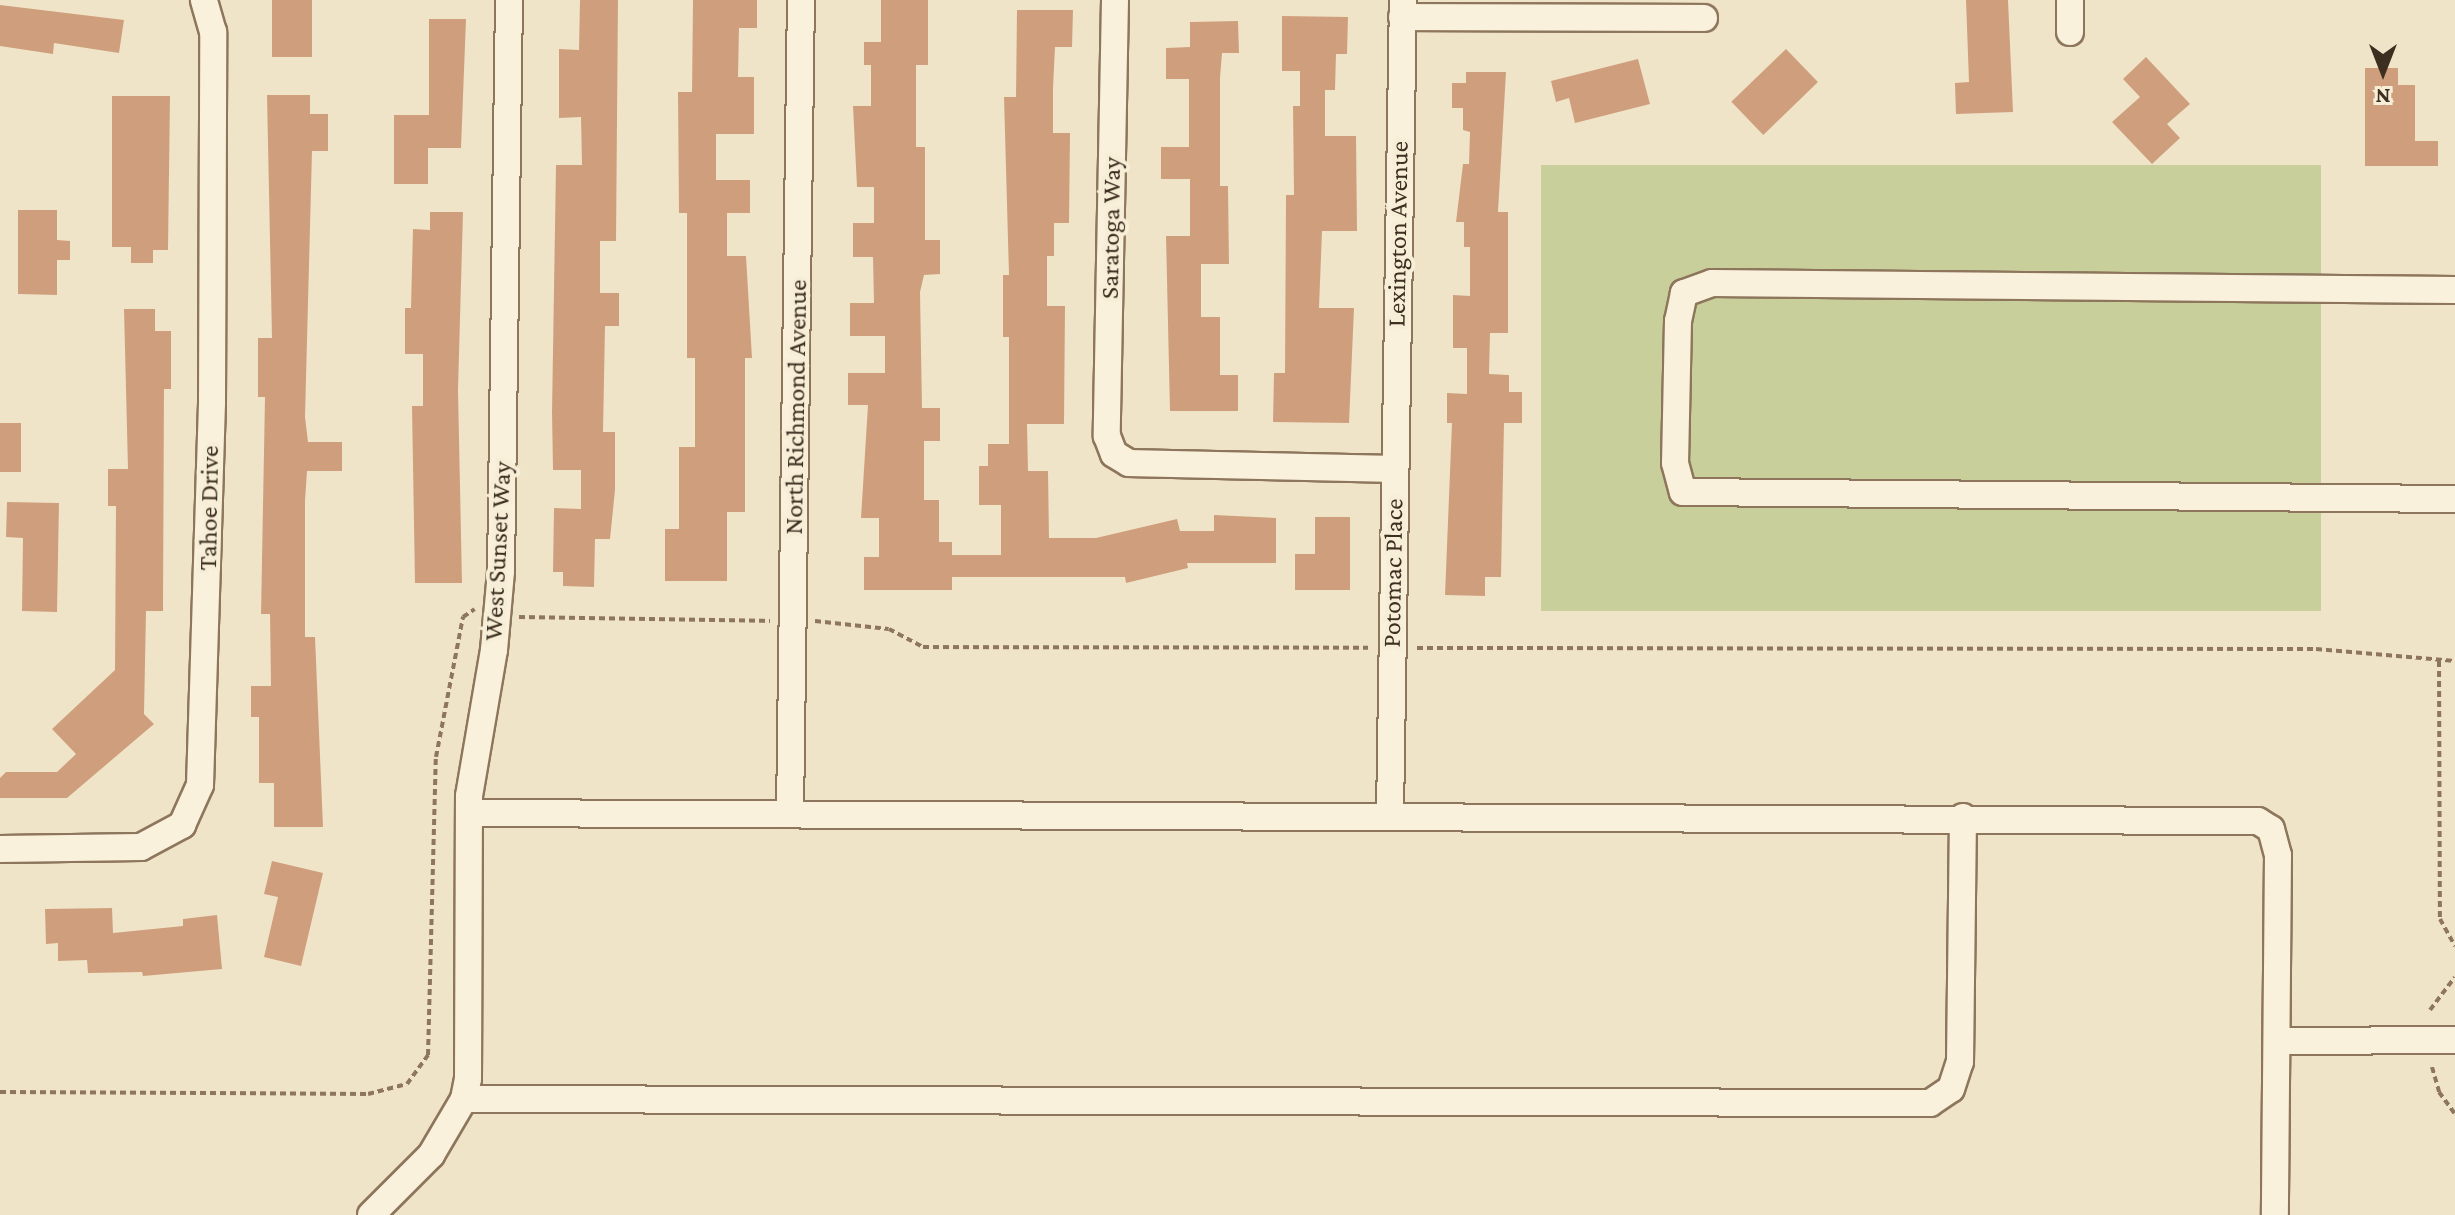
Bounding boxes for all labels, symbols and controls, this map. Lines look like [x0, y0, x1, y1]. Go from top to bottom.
north arrow [2343, 32, 2423, 112]
text: N [2376, 84, 2391, 109]
street label: Lexington Avenue [1381, 141, 1415, 327]
street label: Saratoga Way [1094, 157, 1128, 299]
street label: North Richmond Avenue [778, 279, 814, 535]
street label: Tahoe Drive [192, 445, 226, 571]
street label: West Sunset Way [478, 461, 518, 641]
street label: Potomac Place [1376, 498, 1410, 648]

